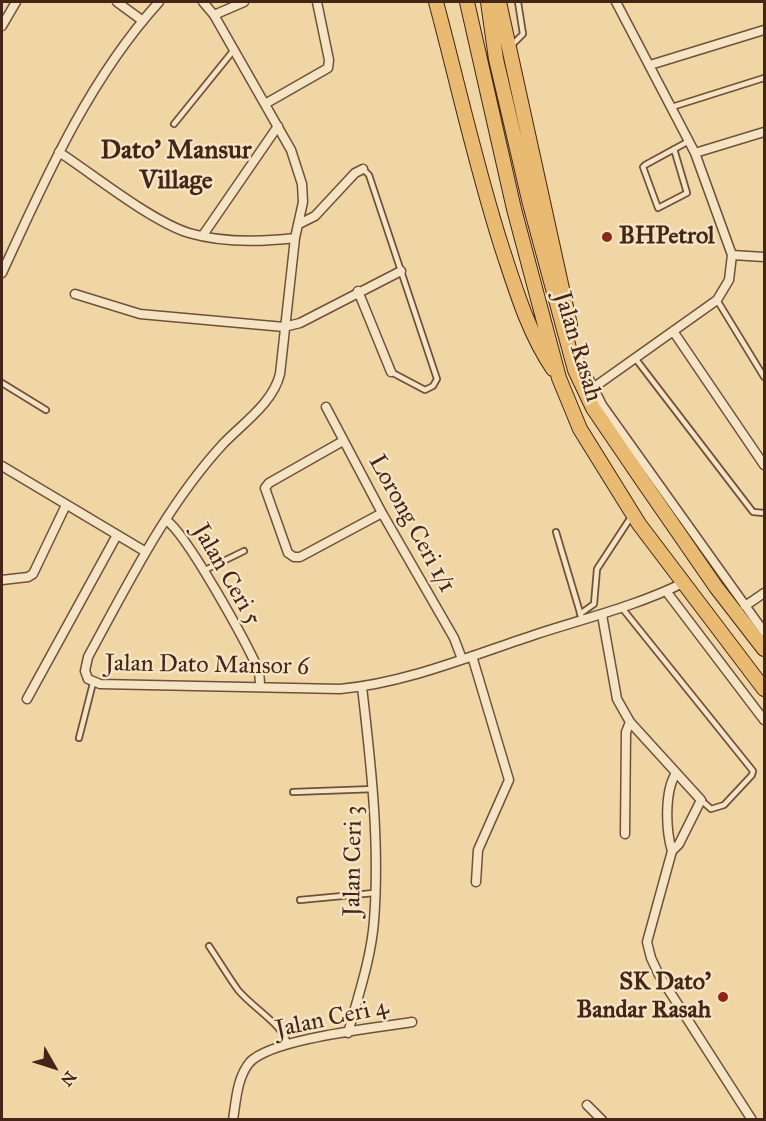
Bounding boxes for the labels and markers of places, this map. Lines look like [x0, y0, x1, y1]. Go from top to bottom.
place label: BHPetrol [619, 223, 715, 251]
marker: BHPetrol [600, 230, 614, 244]
place label: SK Dato' Bandar Rasah [576, 969, 711, 1025]
marker: SK Dato' Bandar Rasah [716, 990, 730, 1004]

